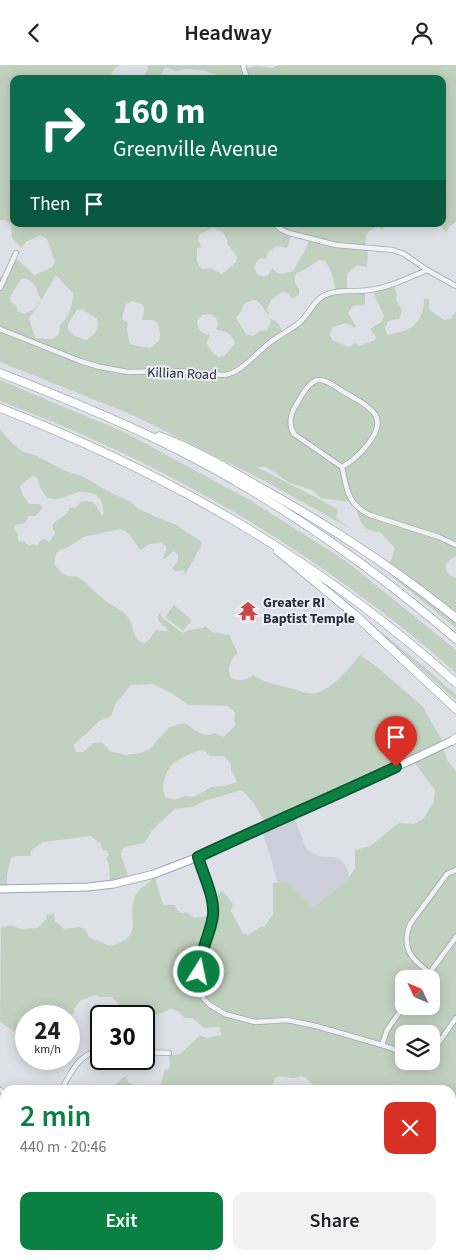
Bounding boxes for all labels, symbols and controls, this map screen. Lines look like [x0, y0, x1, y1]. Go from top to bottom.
text: Headway [184, 17, 272, 49]
icon: back [20, 19, 48, 47]
icon: person [408, 19, 436, 47]
text: 160 m [113, 87, 205, 137]
icon: right [30, 95, 95, 160]
text: Greenville Avenue [113, 133, 278, 165]
icon: arrive [80, 190, 108, 218]
text: Then [30, 191, 70, 218]
street label: Killian Road [147, 363, 217, 385]
place label: Greater RI Baptist Temple [263, 593, 355, 629]
temple icon: Greater RI Baptist Temple [237, 600, 259, 622]
pin [375, 716, 417, 767]
icon: arrive [382, 723, 410, 751]
position arrow [172, 945, 224, 997]
north arrow [395, 970, 440, 1015]
map controls [395, 970, 440, 1070]
speed limit sign: 30 [90, 1005, 155, 1070]
text: 24 [34, 1013, 61, 1049]
button: layers [395, 1025, 440, 1070]
text: km/h [34, 1041, 61, 1058]
text: 2 min [20, 1095, 91, 1138]
button: close [384, 1102, 436, 1154]
text: 440 m · 20:46 [20, 1136, 107, 1158]
button: Exit [20, 1192, 223, 1250]
button: Share [233, 1192, 436, 1250]

